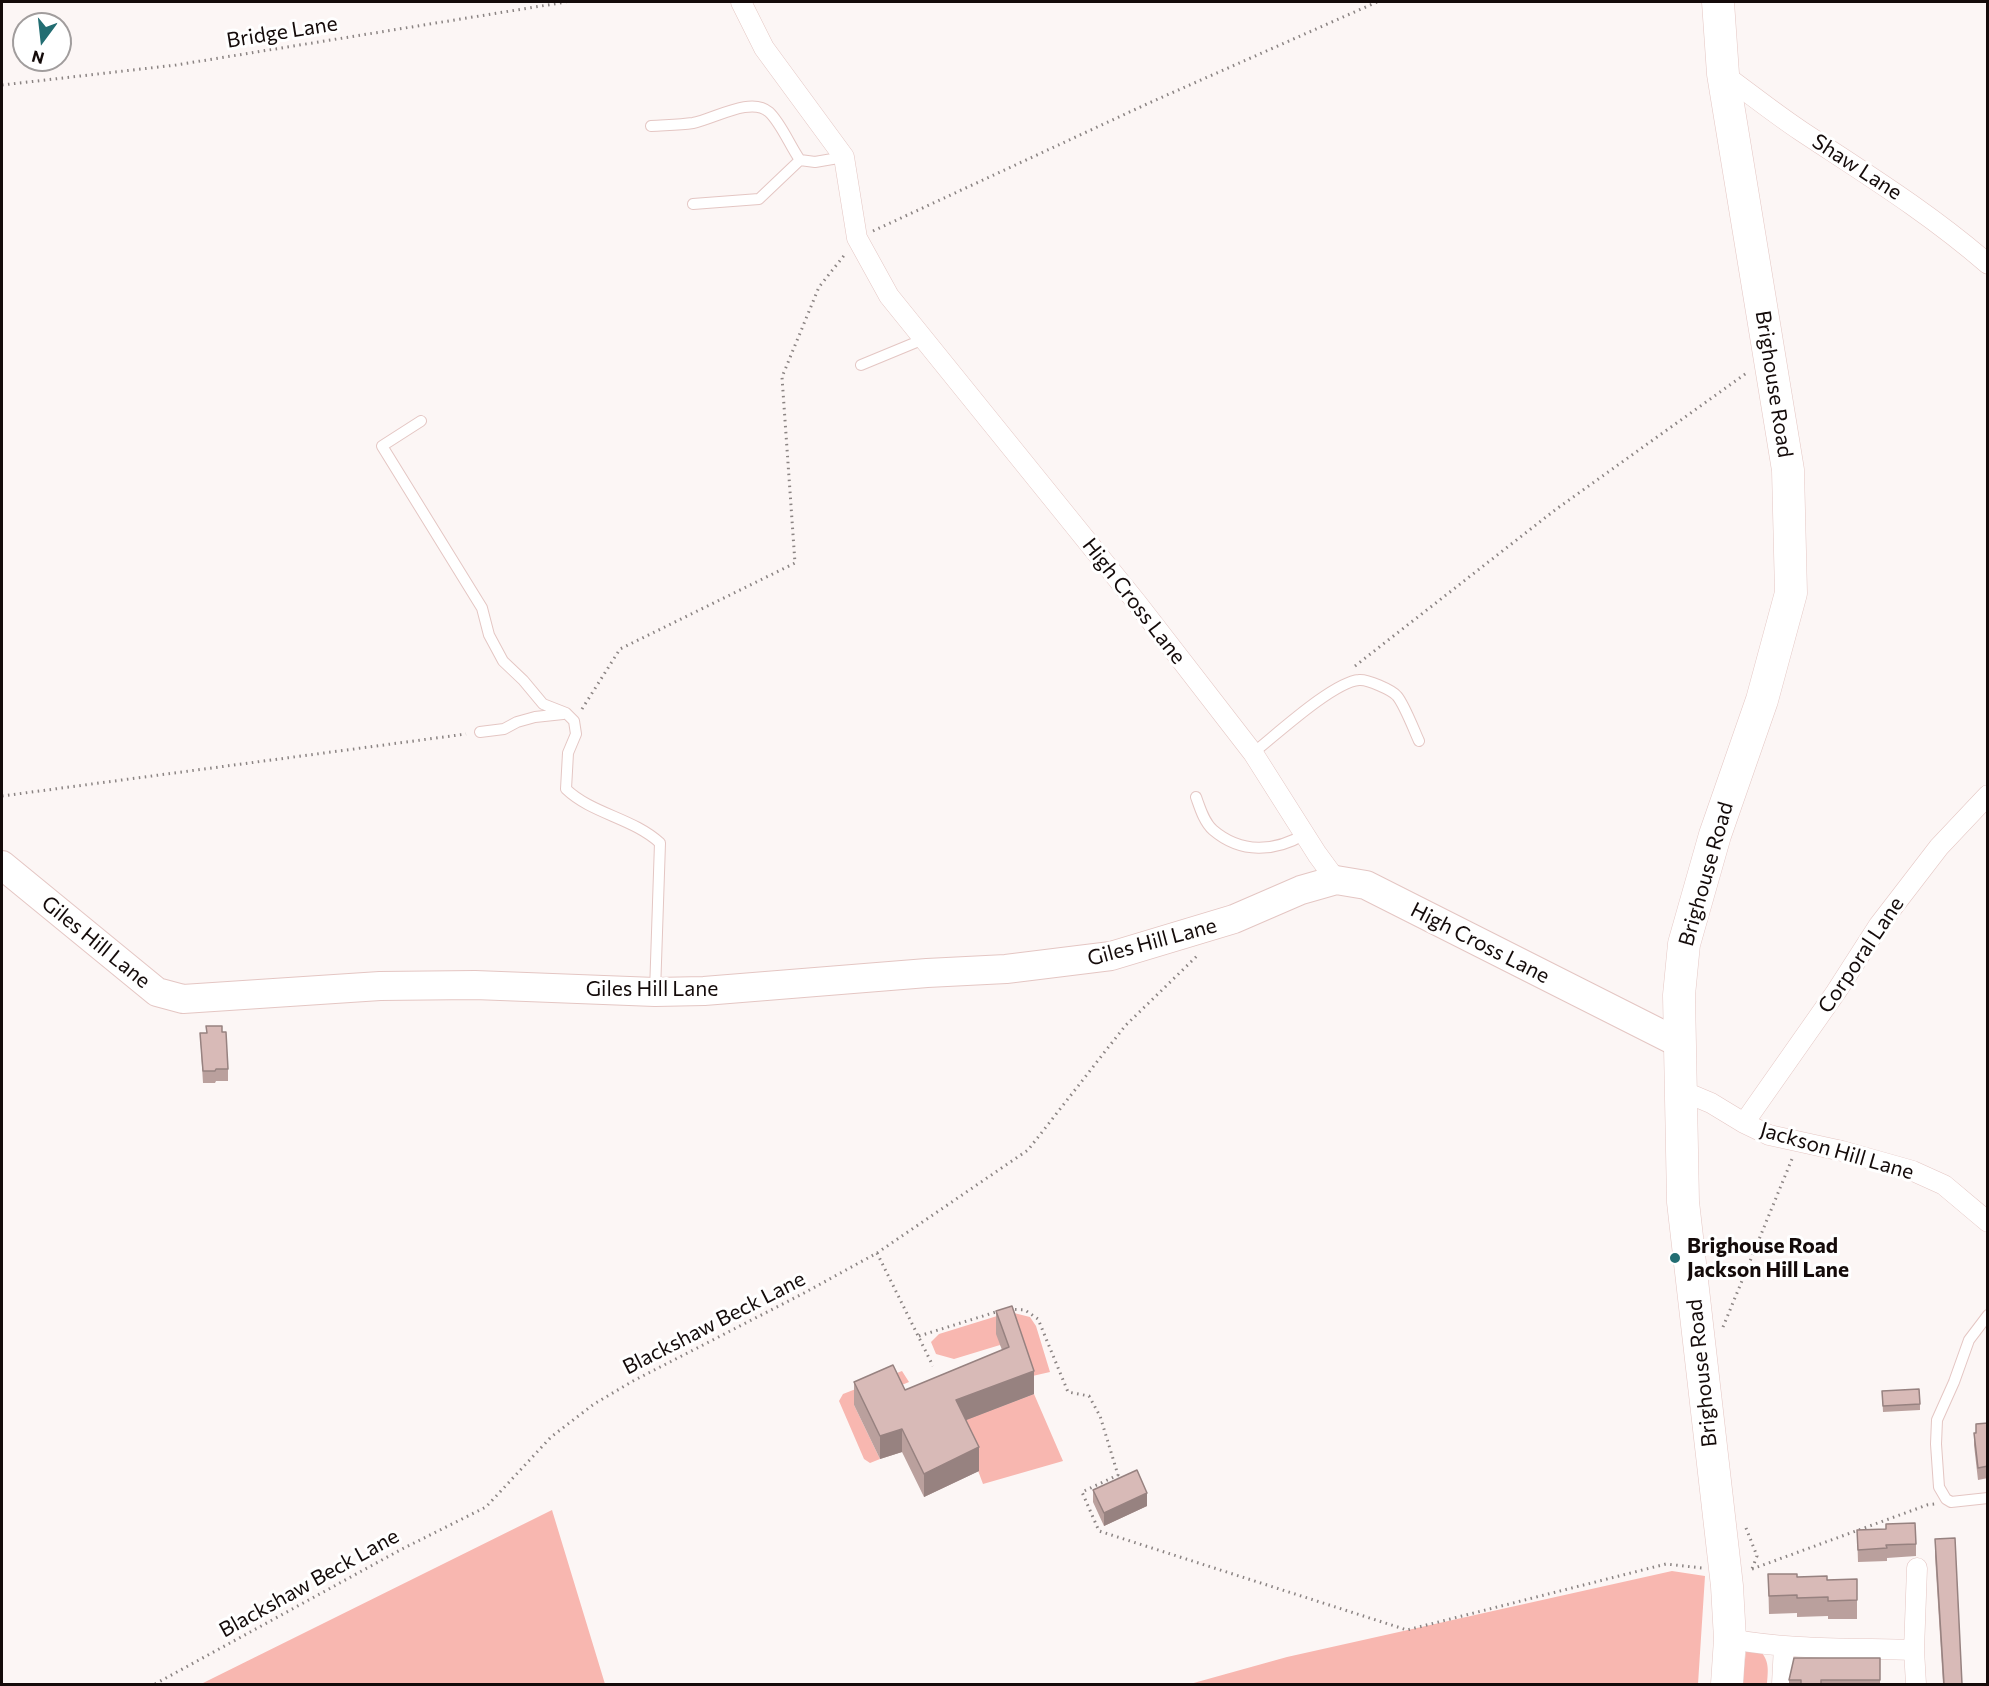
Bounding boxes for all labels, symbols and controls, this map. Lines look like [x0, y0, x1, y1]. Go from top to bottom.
street label: Bridge Lane [225, 11, 339, 53]
north arrow [12, 12, 72, 72]
text: N [29, 47, 46, 69]
street label: Shaw Lane [1807, 129, 1907, 205]
street label: Brighouse Road [1750, 309, 1798, 459]
street label: High Cross Lane [1077, 533, 1191, 669]
street label: Brighouse Road [1673, 799, 1739, 949]
street label: Giles Hill Lane [36, 890, 156, 994]
street label: Corporal Lane [1813, 892, 1909, 1018]
street label: High Cross Lane [1406, 897, 1554, 989]
street label: Giles Hill Lane [1085, 913, 1219, 971]
street label: Giles Hill Lane [586, 976, 718, 1002]
street label: Jackson Hill Lane [1757, 1117, 1917, 1185]
place label: Brighouse Road Jackson Hill Lane [1687, 1233, 1849, 1283]
marker: Brighouse Road Jackson Hill Lane [1668, 1251, 1682, 1265]
street label: Blackshaw Beck Lane [619, 1266, 809, 1380]
street label: Brighouse Road [1682, 1298, 1722, 1448]
street label: Blackshaw Beck Lane [215, 1523, 403, 1643]

